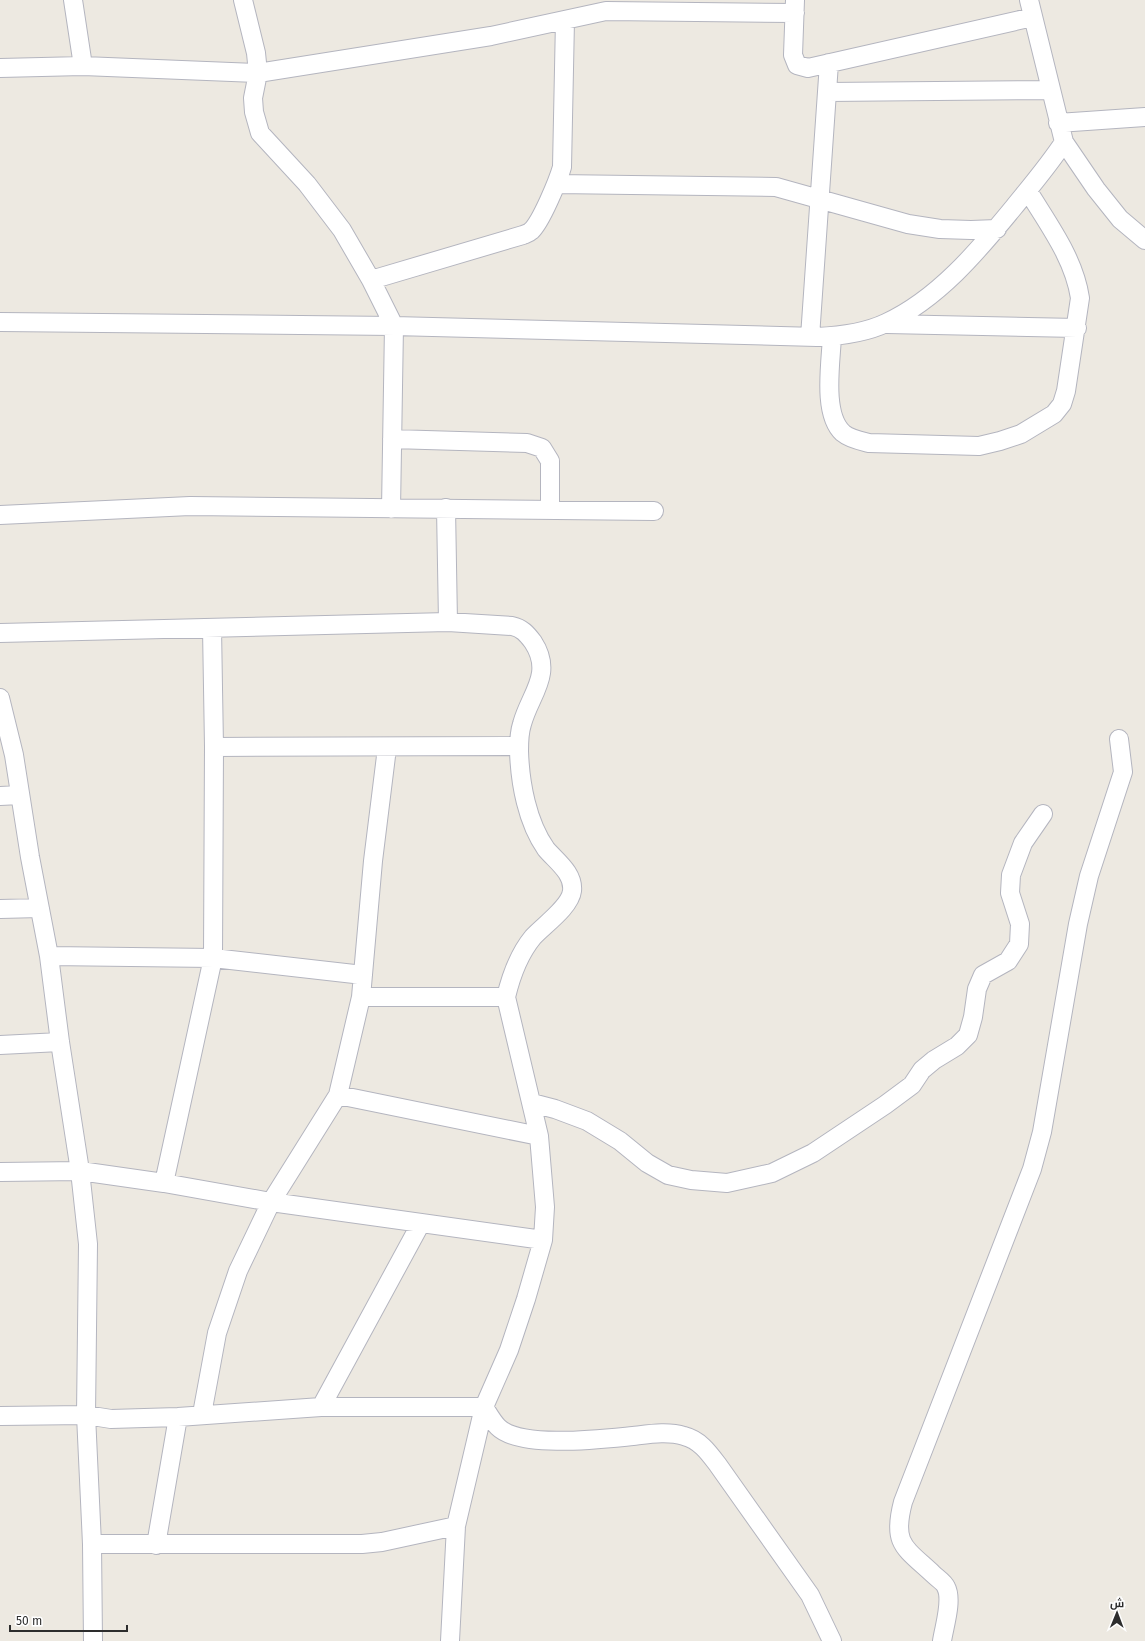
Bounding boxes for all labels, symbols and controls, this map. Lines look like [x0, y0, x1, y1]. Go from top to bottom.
north arrow [1097, 1593, 1137, 1633]
text: ش [1110, 1597, 1124, 1610]
scale bar [10, 1607, 127, 1633]
text: 50 m [16, 1614, 42, 1628]

